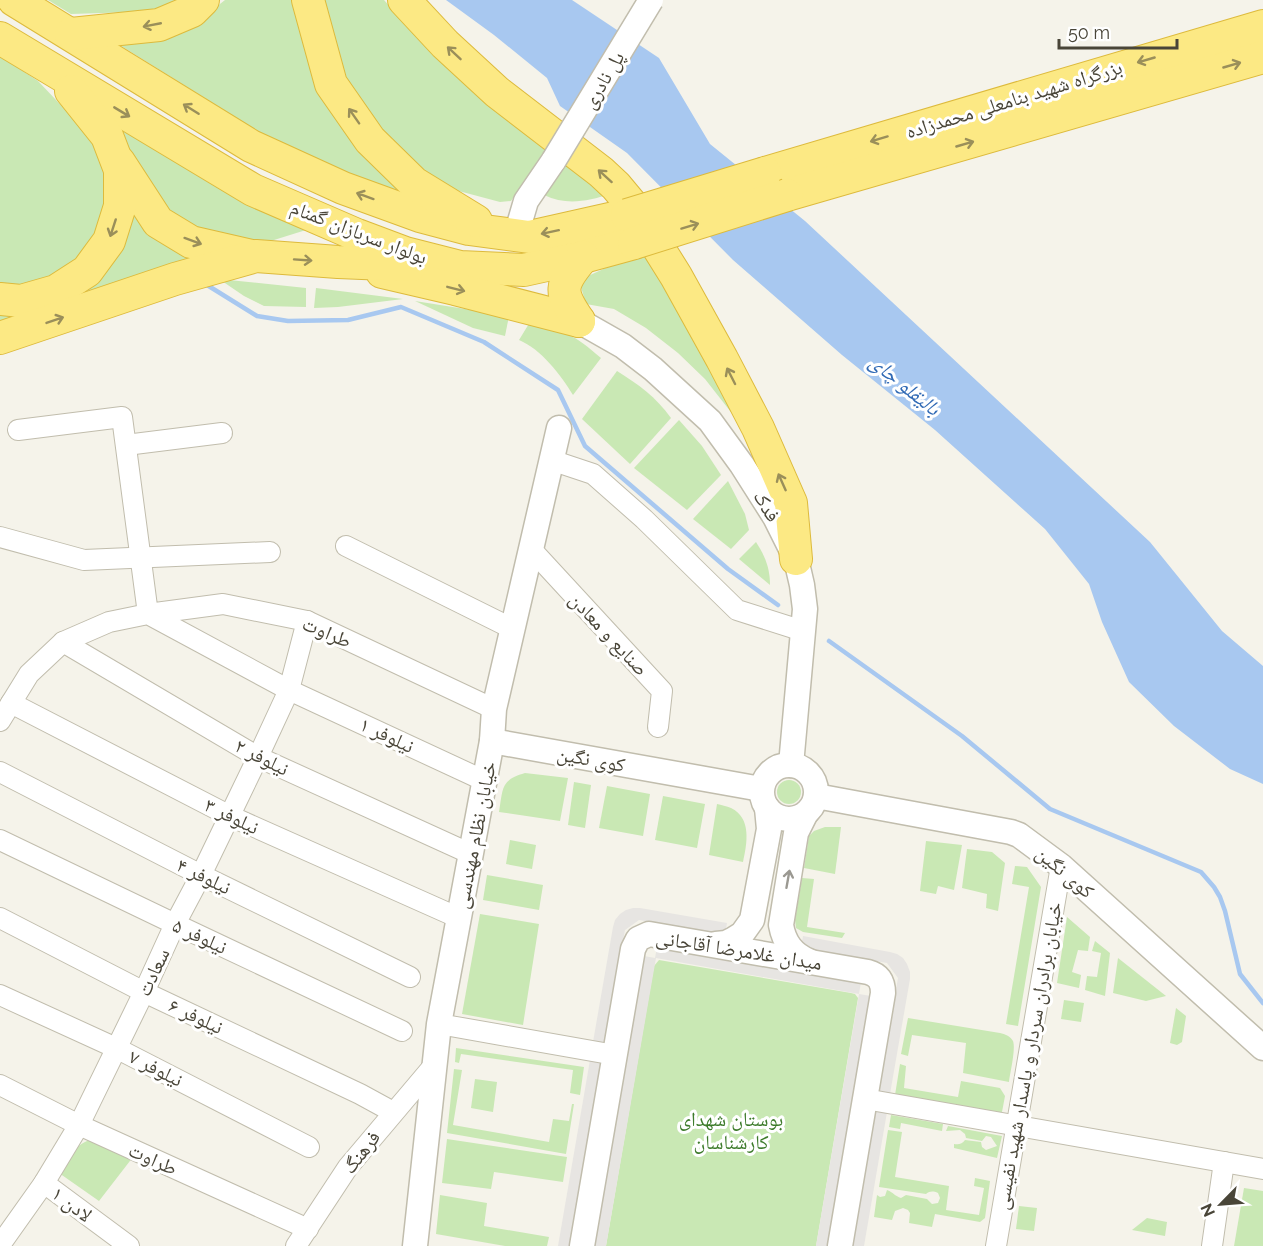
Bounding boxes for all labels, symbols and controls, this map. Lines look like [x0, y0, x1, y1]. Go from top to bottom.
scale bar [1059, 12, 1178, 50]
one-way arrow [143, 20, 162, 31]
text: 50 m [1068, 22, 1110, 43]
one-way arrow [447, 46, 462, 60]
street label: پل نادری [577, 47, 630, 113]
street label: بزرگراه شهید بنامعلی محمدزاده [903, 55, 1125, 143]
one-way arrow [1137, 55, 1156, 66]
one-way arrow [1222, 59, 1241, 70]
one-way arrow [183, 103, 200, 115]
one-way arrow [113, 106, 130, 118]
one-way arrow [348, 109, 360, 125]
one-way arrow [870, 134, 889, 145]
one-way arrow [955, 138, 974, 149]
one-way arrow [598, 169, 613, 183]
one-way arrow [356, 190, 375, 201]
street label: بولوار سربازان گمنام [287, 195, 431, 271]
one-way arrow [107, 218, 118, 237]
one-way arrow [680, 220, 699, 231]
one-way arrow [540, 227, 560, 238]
one-way arrow [183, 237, 202, 248]
one-way arrow [293, 254, 313, 265]
one-way arrow [447, 284, 466, 295]
one-way arrow [45, 313, 64, 324]
water label: بالیقلو چای [865, 349, 946, 421]
one-way arrow [725, 367, 736, 385]
one-way arrow [776, 473, 787, 491]
street label: فدک [748, 486, 786, 526]
street label: صنایع و معادن [564, 587, 654, 681]
street label: طراوت [299, 611, 355, 653]
street label: نیلوفر ۱ [356, 712, 418, 758]
street label: نیلوفر ۲ [231, 733, 293, 781]
street label: کوی نگین [555, 741, 627, 777]
street label: خیابان نظام مهندسی [449, 759, 503, 911]
street label: نیلوفر ۳ [201, 793, 263, 839]
street label: کوی نگین [1031, 841, 1099, 903]
street label: نیلوفر ۴ [173, 853, 235, 899]
one-way arrow [782, 869, 793, 889]
street label: خیابان برادران سردار و پاسدار شهید نفیسی [989, 900, 1067, 1212]
street label: نیلوفر ۵ [169, 913, 231, 959]
street label: میدان غلامرضا آقاجانی [654, 925, 824, 975]
street label: سعادت [132, 944, 174, 1000]
street label: نیلوفر ۶ [165, 993, 227, 1039]
street label: نیلوفر ۷ [125, 1044, 187, 1092]
park label: بوستان شهدای کارشناسان [679, 1107, 783, 1154]
street label: فرهنگ [337, 1126, 385, 1178]
street label: طراوت [125, 1138, 181, 1180]
north arrow [1191, 1174, 1251, 1234]
street label: لادن ۱ [47, 1181, 97, 1227]
text: N [1197, 1201, 1219, 1220]

